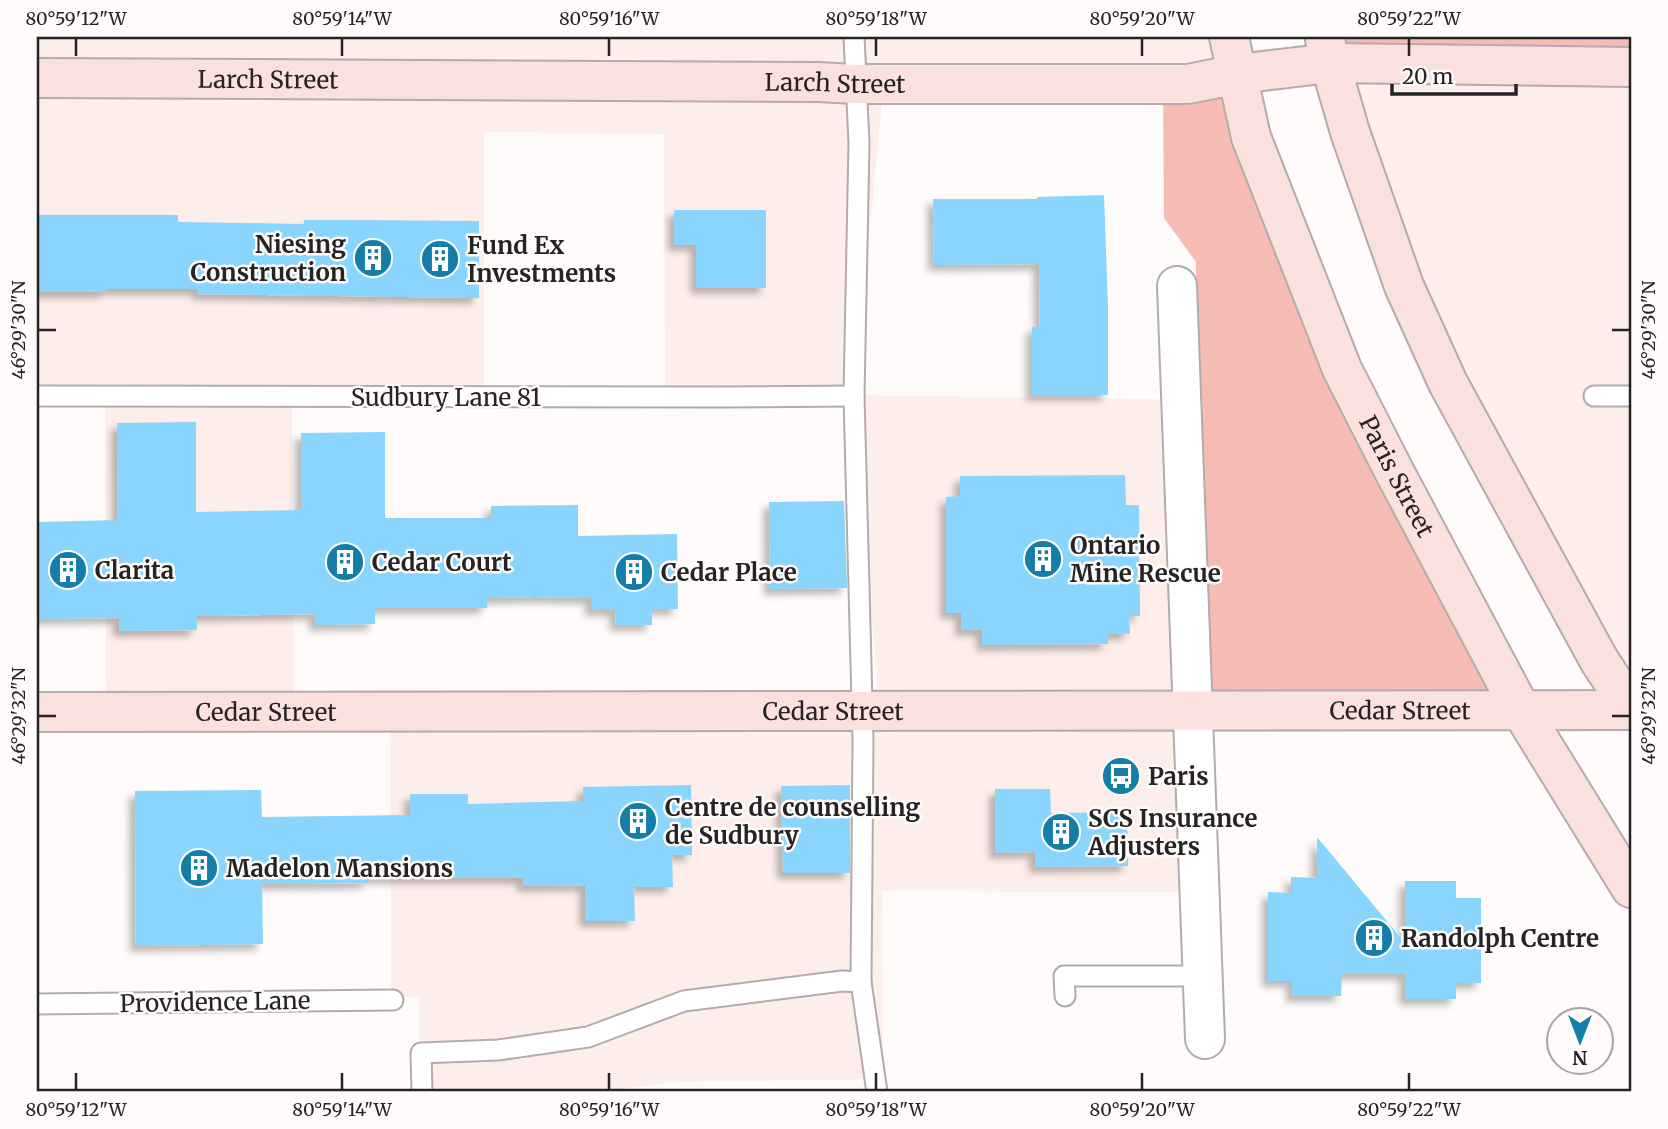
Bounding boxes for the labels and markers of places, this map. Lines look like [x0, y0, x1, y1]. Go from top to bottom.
place label: Niesing Construction [190, 229, 346, 288]
place label: Fund Ex Investments [467, 230, 616, 289]
building icon: Niesing Construction [352, 237, 394, 279]
building icon: Fund Ex Investments [419, 238, 461, 280]
place label: Ontario Mine Rescue [1070, 530, 1221, 589]
building icon: Ontario Mine Rescue [1022, 538, 1064, 580]
building icon: Cedar Court [324, 541, 366, 583]
place label: Cedar Court [372, 547, 512, 578]
building icon: Clarita [47, 549, 89, 591]
building icon: Cedar Place [613, 551, 655, 593]
place label: Clarita [95, 555, 174, 586]
place label: Cedar Place [661, 557, 797, 588]
bus stop icon: Paris [1100, 755, 1142, 797]
place label: Paris [1148, 761, 1209, 792]
place label: Centre de counselling de Sudbury [665, 792, 920, 851]
building icon: Centre de counselling de Sudbury [617, 800, 659, 842]
place label: SCS Insurance Adjusters [1087, 803, 1258, 862]
building icon: SCS Insurance Adjusters [1040, 811, 1082, 853]
building icon: Madelon Mansions [178, 847, 220, 889]
place label: Madelon Mansions [226, 853, 453, 884]
building icon: Randolph Centre [1353, 917, 1395, 959]
place label: Randolph Centre [1401, 923, 1599, 954]

